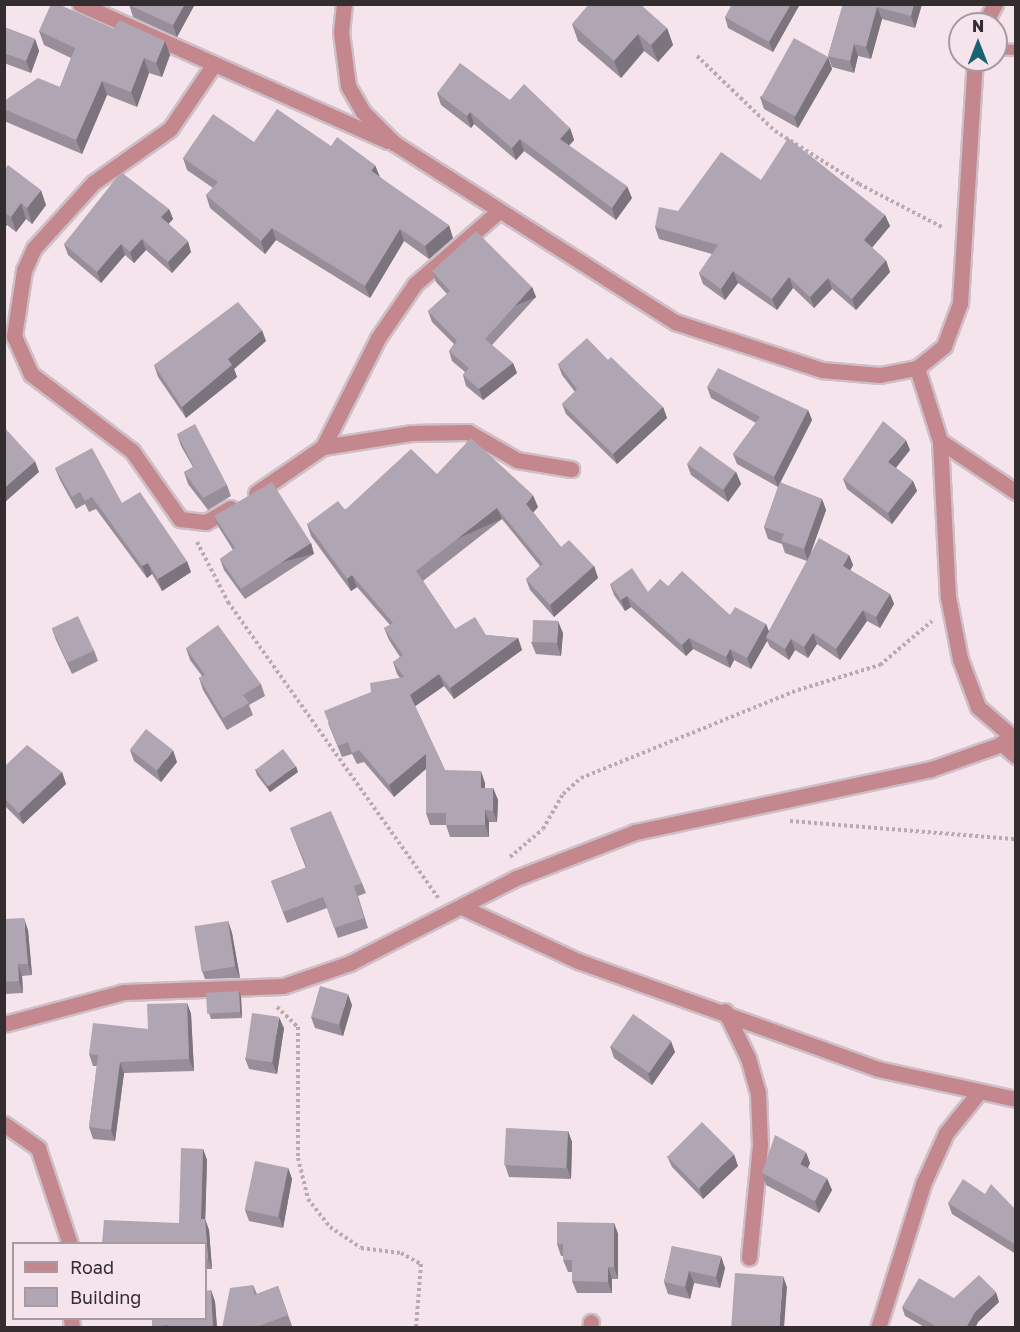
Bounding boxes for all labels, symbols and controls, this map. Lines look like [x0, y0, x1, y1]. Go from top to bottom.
north arrow [948, 12, 1008, 72]
text: N [972, 16, 984, 36]
legend [12, 1242, 207, 1320]
text: Road [70, 1256, 114, 1278]
text: Building [70, 1286, 141, 1308]

